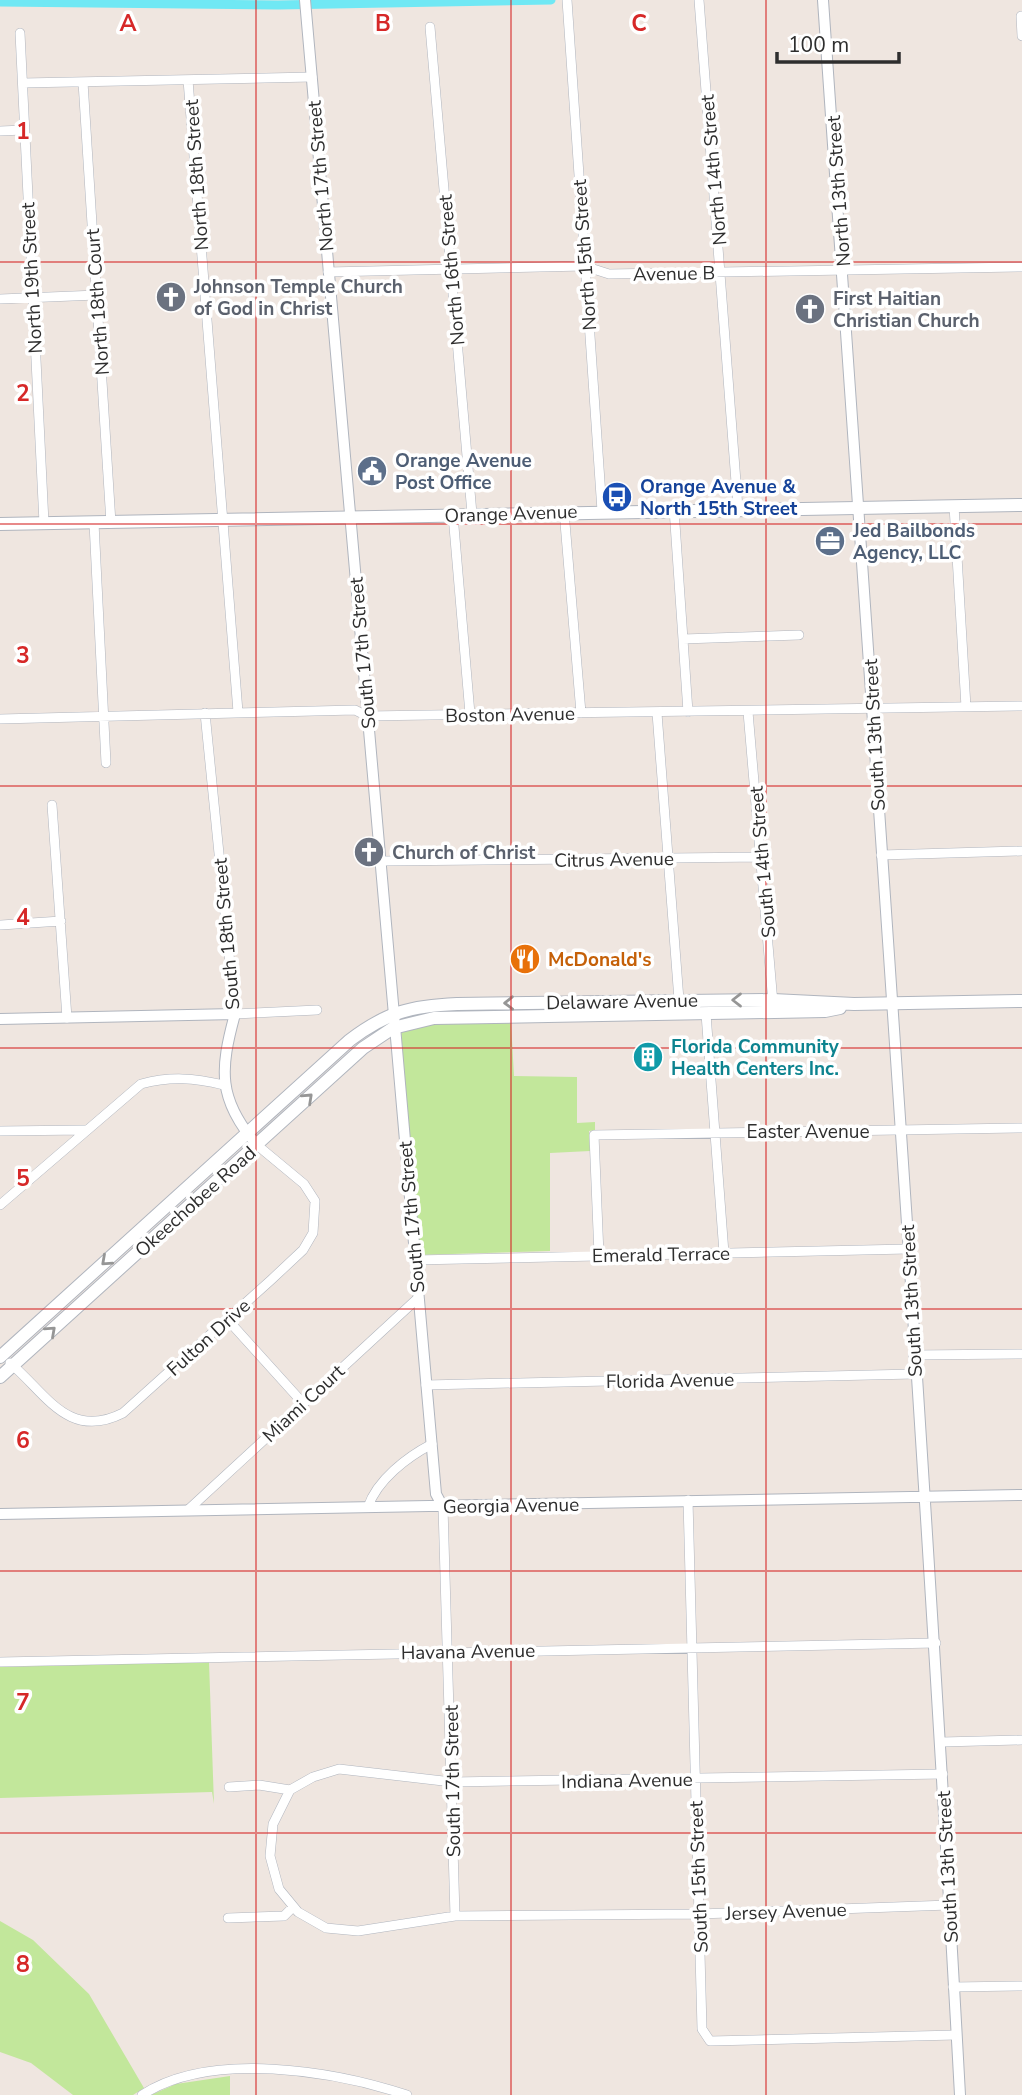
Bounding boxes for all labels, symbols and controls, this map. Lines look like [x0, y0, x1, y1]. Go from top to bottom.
text: A [119, 8, 137, 39]
text: B [375, 8, 391, 39]
text: C [631, 8, 647, 39]
scale bar [777, 21, 900, 65]
text: 100 m [788, 31, 849, 59]
street label: North 14th Street [694, 93, 734, 246]
street label: North 18th Street [179, 98, 215, 251]
street label: North 17th Street [301, 99, 341, 252]
street label: North 13th Street [821, 114, 857, 267]
text: 1 [16, 116, 30, 147]
street label: North 15th Street [567, 178, 603, 331]
street label: North 16th Street [432, 193, 472, 346]
street label: North 19th Street [15, 201, 49, 354]
street label: North 18th Court [80, 228, 116, 376]
street label: Avenue B [633, 260, 715, 288]
place label: Johnson Temple Church of God in Christ [193, 274, 403, 322]
church icon: Johnson Temple Church of God in Christ [154, 280, 188, 314]
place label: First Haitian Christian Church [833, 286, 980, 334]
church icon: First Haitian Christian Church [793, 292, 827, 326]
text: 2 [16, 378, 30, 409]
place label: Orange Avenue Post Office [395, 448, 532, 496]
public building icon: Orange Avenue Post Office [355, 454, 389, 488]
place label: Orange Avenue & North 15th Street [640, 474, 798, 522]
bus stop icon: Orange Avenue & North 15th Street [600, 480, 634, 514]
street label: Orange Avenue [444, 499, 578, 529]
place label: Jed Bailbonds Agency, LLC [852, 518, 975, 566]
office icon: Jed Bailbonds Agency, LLC [813, 524, 847, 558]
street label: South 17th Street [343, 576, 383, 730]
text: 3 [16, 640, 30, 671]
street label: South 13th Street [858, 658, 892, 812]
street label: Boston Avenue [445, 701, 575, 729]
street label: South 14th Street [743, 785, 783, 939]
church icon: Church of Christ [352, 835, 386, 869]
place label: Church of Christ [392, 840, 536, 866]
street label: Citrus Avenue [554, 846, 674, 874]
street label: South 18th Street [207, 857, 247, 1011]
text: 4 [16, 902, 30, 933]
restaurant icon: McDonald's [508, 942, 542, 976]
place label: McDonald's [548, 947, 652, 973]
street label: Delaware Avenue [546, 988, 698, 1016]
one-way arrow [731, 992, 741, 1008]
one-way arrow [503, 995, 514, 1011]
place label: Florida Community Health Centers Inc. [671, 1034, 840, 1082]
building icon: Florida Community Health Centers Inc. [631, 1040, 665, 1074]
one-way arrow [300, 1094, 313, 1107]
street label: Easter Avenue [746, 1119, 870, 1145]
street label: Okeechobee Road [130, 1140, 262, 1263]
street label: South 17th Street [392, 1140, 432, 1294]
text: 5 [16, 1163, 30, 1194]
street label: South 13th Street [895, 1224, 929, 1378]
street label: Emerald Terrace [592, 1241, 730, 1269]
one-way arrow [101, 1253, 114, 1266]
street label: Fulton Drive [161, 1293, 256, 1382]
one-way arrow [43, 1327, 56, 1339]
street label: Miami Court [257, 1359, 351, 1449]
street label: Florida Avenue [606, 1367, 734, 1395]
text: 6 [16, 1425, 30, 1456]
street label: Georgia Avenue [443, 1492, 579, 1520]
street label: Havana Avenue [401, 1638, 535, 1666]
text: 7 [16, 1687, 30, 1718]
street label: South 17th Street [439, 1704, 467, 1857]
street label: Indiana Avenue [561, 1767, 693, 1795]
street label: South 13th Street [931, 1790, 965, 1944]
street label: South 15th Street [683, 1800, 715, 1953]
street label: Jersey Avenue [724, 1897, 847, 1927]
text: 8 [16, 1949, 30, 1980]

